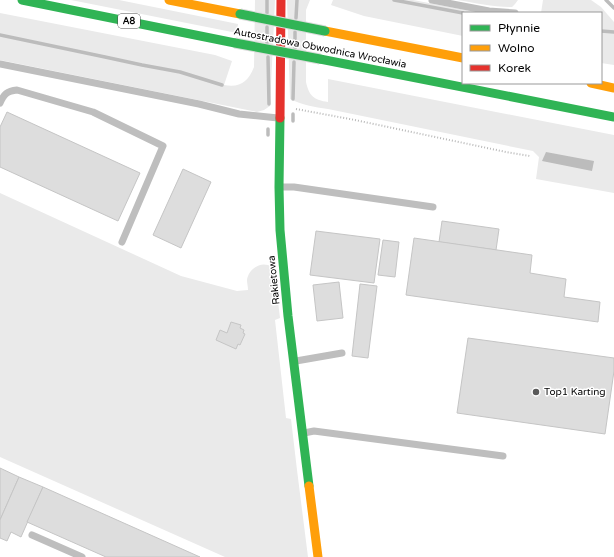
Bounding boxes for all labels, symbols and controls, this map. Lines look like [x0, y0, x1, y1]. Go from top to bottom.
legend [462, 12, 602, 84]
road number: A8 [118, 14, 140, 28]
text: Płynnie [498, 21, 540, 35]
street label: Autostradowa Obwodnica Wrocławia [233, 25, 407, 71]
text: Wolno [498, 41, 534, 55]
text: Korek [498, 61, 532, 75]
street label: Rakietowa [265, 255, 283, 305]
place label: Top1 Karting [544, 386, 606, 398]
marker: Top1 Karting [531, 387, 541, 397]

